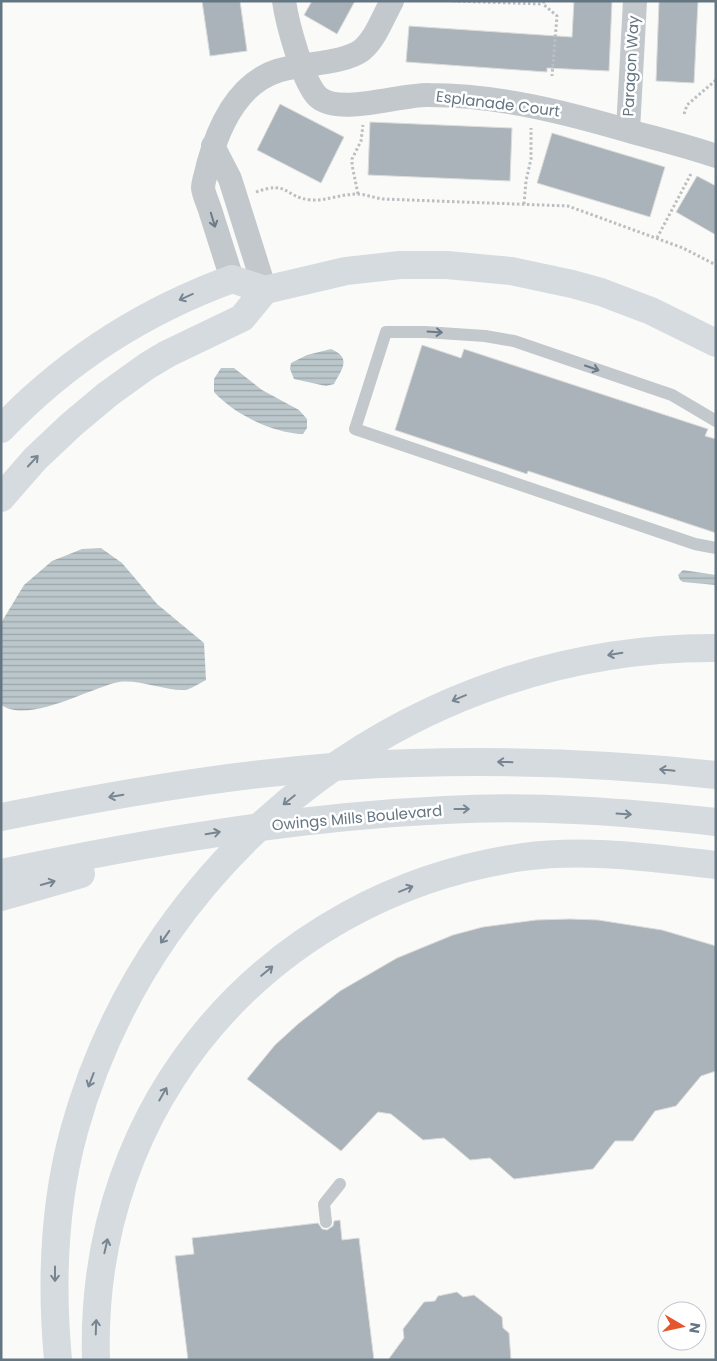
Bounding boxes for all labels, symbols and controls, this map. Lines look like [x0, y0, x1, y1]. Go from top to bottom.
street label: Paragon Way [617, 14, 644, 117]
street label: Esplanade Court [435, 85, 561, 122]
one-way arrow [209, 212, 219, 228]
one-way arrow [179, 292, 194, 302]
one-way arrow [427, 328, 443, 337]
one-way arrow [584, 364, 600, 373]
one-way arrow [27, 455, 39, 468]
one-way arrow [607, 649, 623, 659]
one-way arrow [452, 694, 467, 704]
one-way arrow [497, 757, 514, 767]
one-way arrow [660, 765, 676, 774]
one-way arrow [109, 792, 125, 802]
one-way arrow [283, 794, 296, 805]
street label: Owings Mills Boulevard [271, 800, 443, 835]
one-way arrow [453, 804, 469, 814]
one-way arrow [616, 809, 632, 818]
one-way arrow [205, 827, 221, 837]
one-way arrow [39, 877, 55, 887]
one-way arrow [398, 883, 413, 893]
one-way arrow [160, 929, 170, 943]
one-way arrow [260, 965, 273, 976]
one-way arrow [86, 1072, 95, 1088]
one-way arrow [158, 1087, 168, 1102]
one-way arrow [101, 1238, 111, 1254]
one-way arrow [50, 1266, 60, 1282]
north arrow [657, 1301, 707, 1351]
one-way arrow [91, 1319, 101, 1335]
text: N [684, 1321, 706, 1335]

